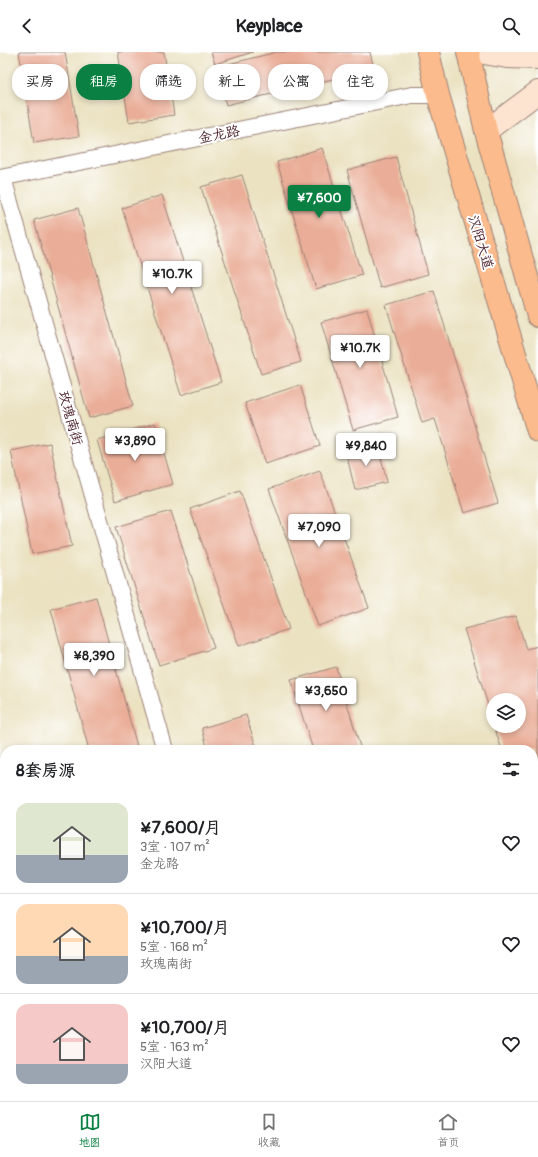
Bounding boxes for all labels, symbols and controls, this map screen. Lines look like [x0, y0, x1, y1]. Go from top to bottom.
icon: back [16, 15, 38, 37]
text: Keyplace [236, 15, 302, 38]
icon: search [500, 15, 522, 37]
chip: 买房 [12, 64, 68, 100]
chip: 租房 [76, 64, 132, 100]
chip: 筛选 [140, 64, 196, 100]
chip: 新上 [204, 64, 260, 100]
chip: 公寓 [268, 64, 324, 100]
chip: 住宅 [332, 64, 388, 100]
street label: 金龙路 [197, 122, 241, 147]
pin: ¥7,600 [286, 185, 352, 219]
text: ¥7,600 [297, 190, 341, 206]
street label: 汉阳大道 [464, 213, 497, 271]
pin: ¥10.7K [139, 261, 205, 295]
text: ¥10.7K [152, 266, 192, 282]
pin: ¥10.7K [327, 335, 393, 369]
text: ¥10.7K [340, 340, 380, 356]
street label: 玫瑰南街 [55, 389, 86, 447]
pin: ¥3,890 [102, 428, 168, 462]
text: ¥3,890 [114, 433, 156, 449]
pin: ¥9,840 [333, 433, 399, 467]
text: ¥9,840 [345, 438, 387, 454]
pin: ¥7,090 [286, 514, 352, 548]
text: ¥7,090 [297, 519, 341, 535]
pin: ¥8,390 [61, 643, 127, 677]
text: ¥8,390 [73, 648, 115, 664]
pin: ¥3,650 [293, 678, 359, 712]
text: ¥3,650 [304, 683, 348, 699]
map controls [486, 693, 526, 733]
button: layers [486, 693, 526, 733]
icon: filters [500, 758, 522, 780]
text: 8套房源 [16, 760, 76, 781]
text: ¥7,600/月 [140, 817, 221, 838]
icon: home [48, 819, 96, 867]
icon: heart [500, 832, 522, 854]
text: 3室 · 107 m² [140, 839, 210, 855]
text: 金龙路 [140, 856, 179, 872]
text: ¥10,700/月 [140, 917, 230, 938]
icon: home [48, 920, 96, 968]
icon: heart [500, 933, 522, 955]
text: 5室 · 168 m² [140, 939, 208, 955]
text: 玫瑰南街 [140, 956, 192, 972]
text: ¥10,700/月 [140, 1017, 230, 1038]
icon: home [48, 1020, 96, 1068]
icon: heart [500, 1033, 522, 1055]
text: 5室 · 163 m² [140, 1039, 209, 1055]
text: 汉阳大道 [140, 1056, 192, 1072]
tab: 地图 [79, 1111, 101, 1149]
tab: 收藏 [258, 1111, 280, 1149]
tab: 首页 [437, 1111, 459, 1149]

